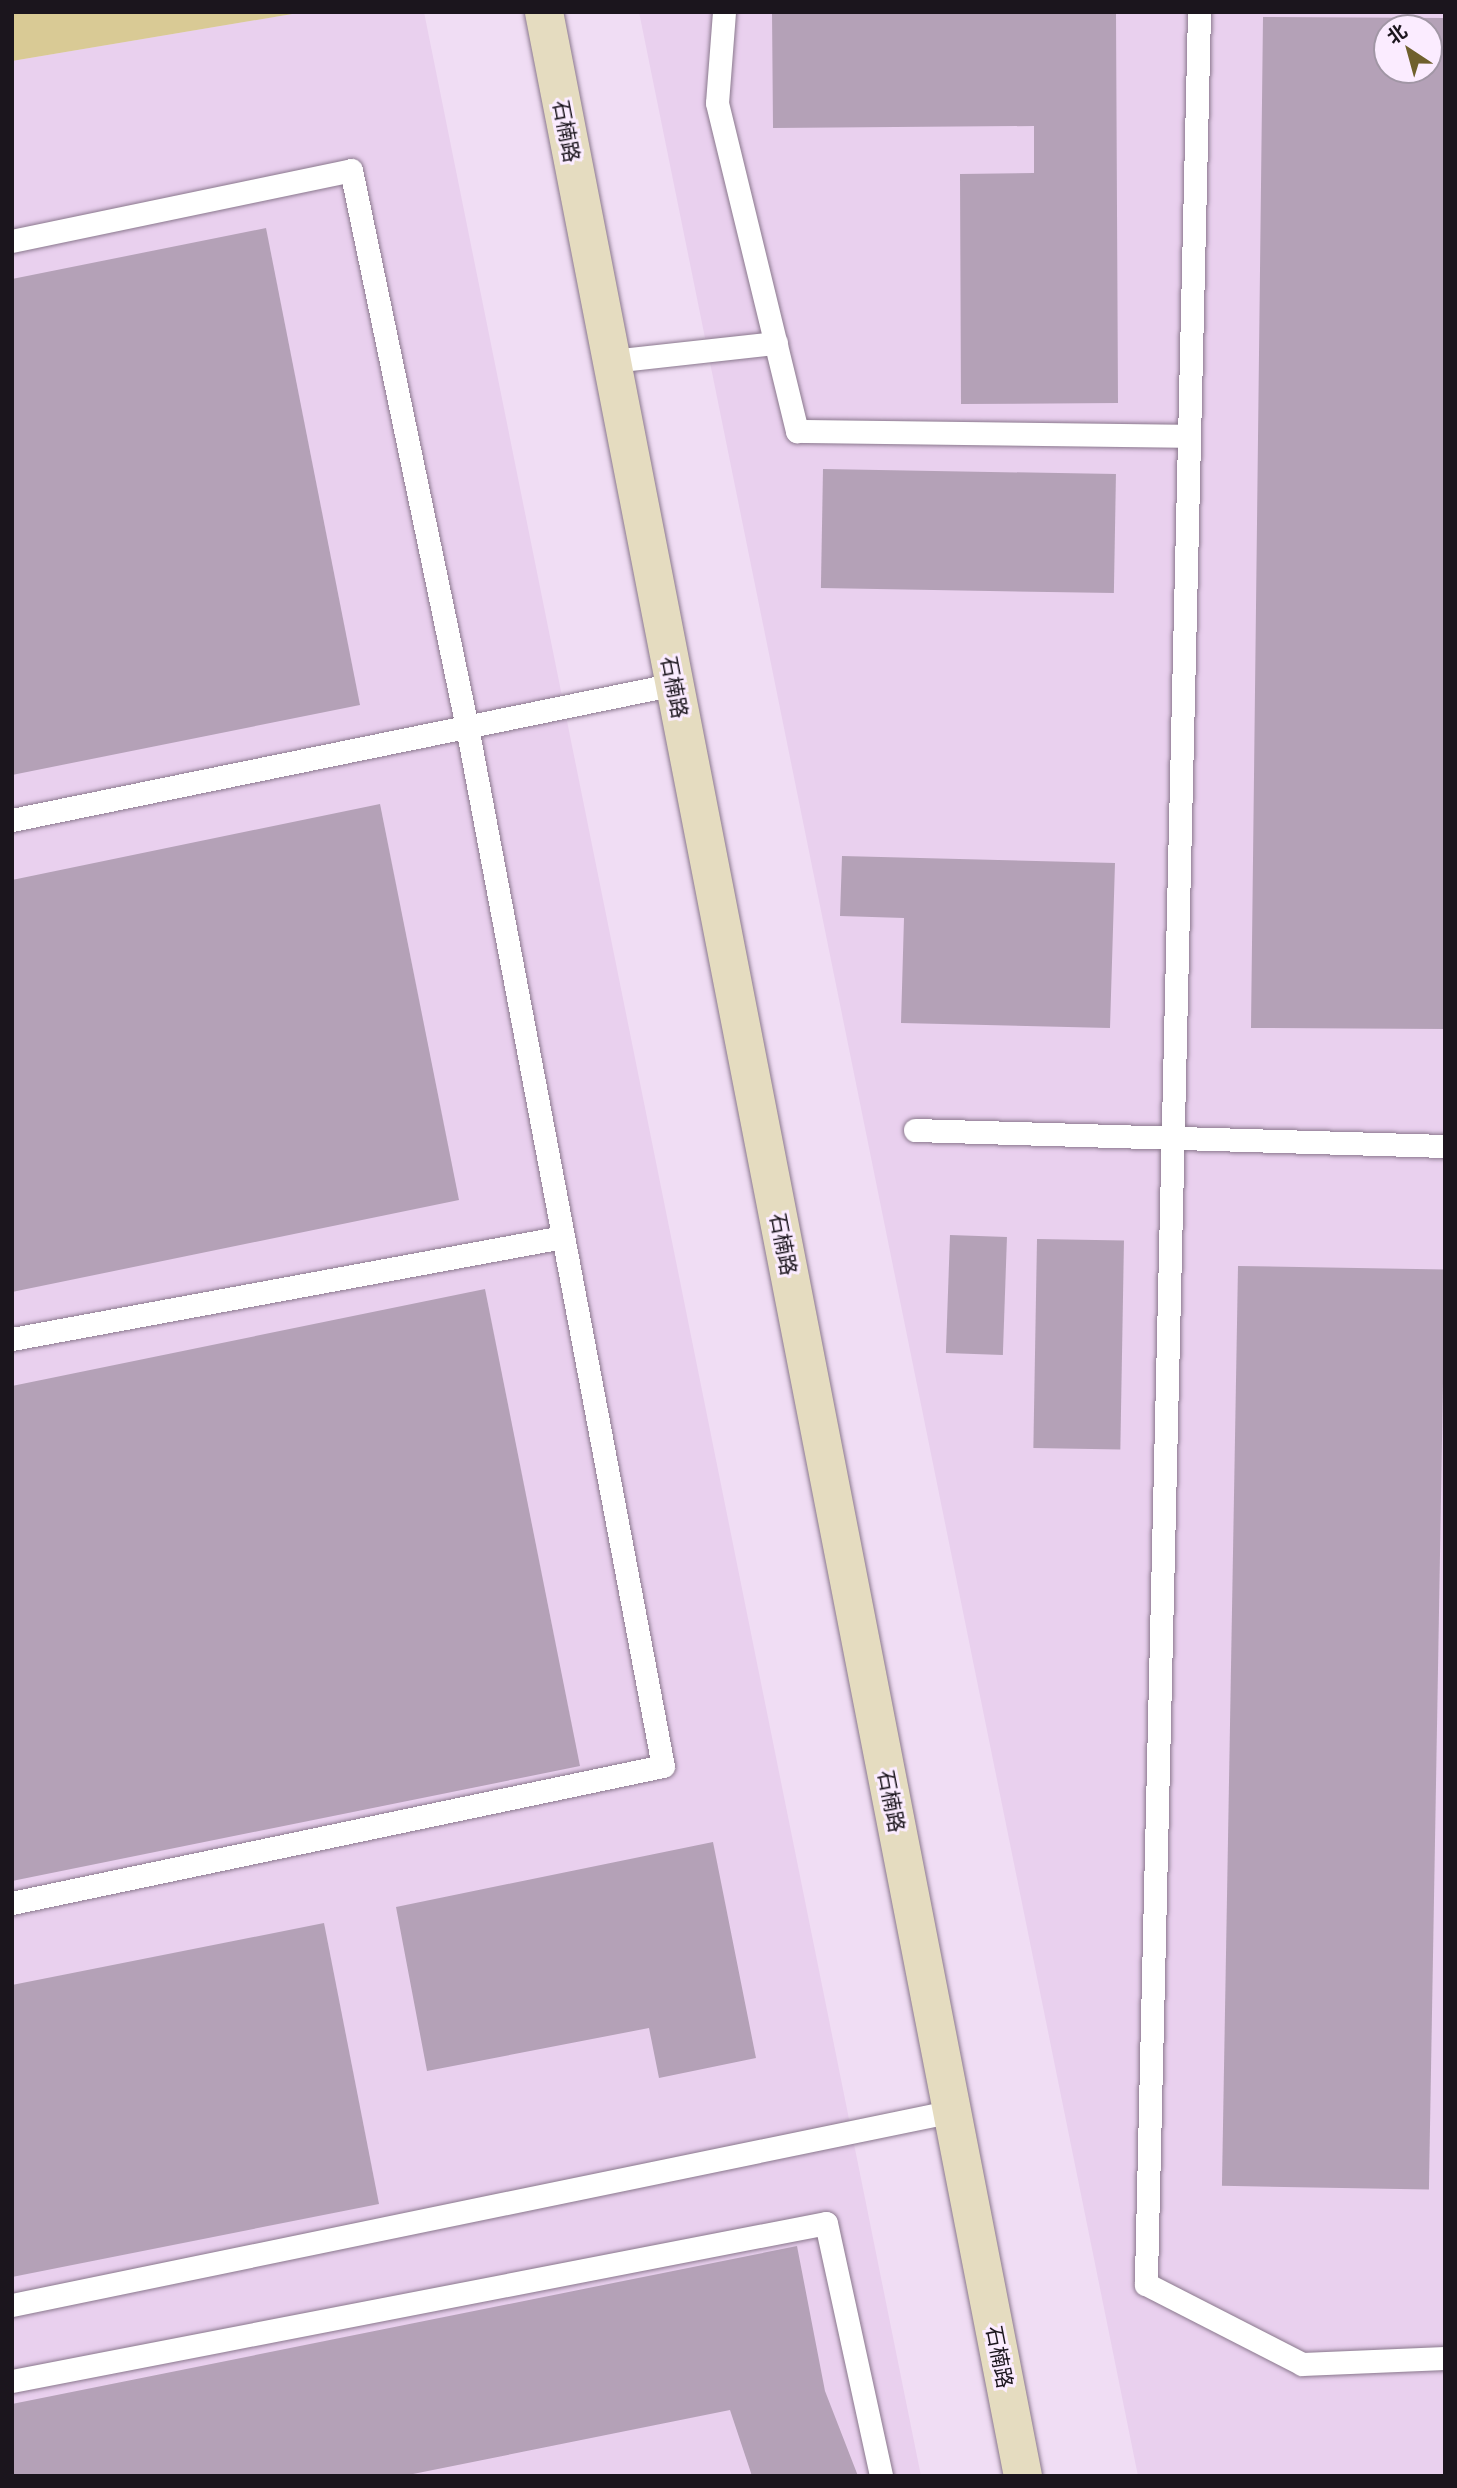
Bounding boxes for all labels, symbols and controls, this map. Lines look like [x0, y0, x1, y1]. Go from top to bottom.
north arrow [1373, 14, 1443, 84]
text: 北 [1382, 18, 1412, 49]
street label: 石楠路 [549, 98, 585, 164]
street label: 石楠路 [657, 654, 693, 720]
street label: 石楠路 [766, 1211, 802, 1277]
street label: 石楠路 [874, 1768, 910, 1834]
street label: 石楠路 [982, 2324, 1018, 2390]

